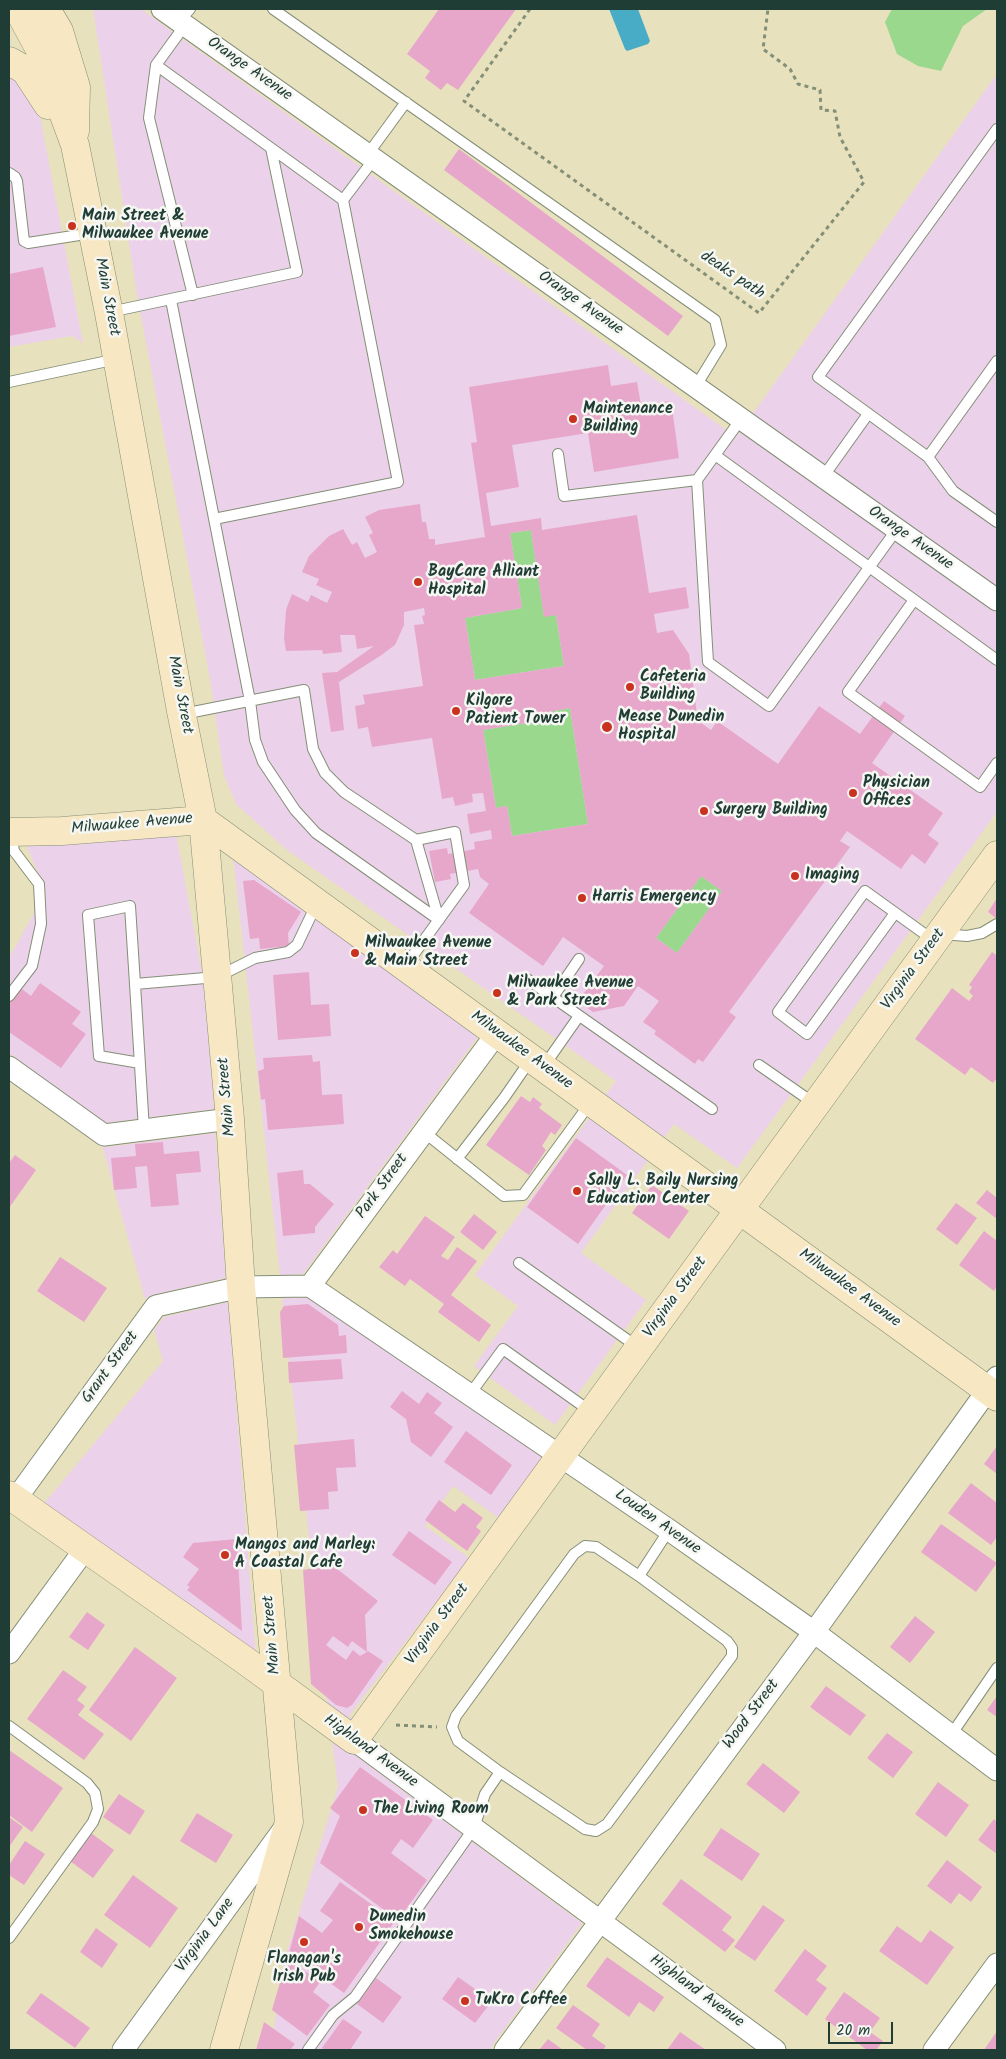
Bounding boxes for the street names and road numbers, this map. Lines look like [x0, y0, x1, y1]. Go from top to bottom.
street label: Orange Avenue [203, 34, 295, 106]
street label: deaks path [696, 248, 768, 304]
street label: Main Street [89, 256, 123, 338]
street label: Orange Avenue [534, 268, 626, 340]
street label: Orange Avenue [864, 503, 956, 575]
street label: Main Street [162, 654, 196, 736]
street label: Milwaukee Avenue [71, 810, 193, 840]
street label: Virginia Street [878, 926, 950, 1014]
street label: Milwaukee Avenue [466, 1007, 576, 1095]
street label: Main Street [215, 1057, 241, 1137]
street label: Park Street [353, 1151, 413, 1223]
street label: Milwaukee Avenue [794, 1245, 904, 1333]
street label: Virginia Street [640, 1254, 712, 1342]
street label: Grant Street [78, 1328, 144, 1408]
street label: Louden Avenue [610, 1486, 704, 1560]
street label: Virginia Street [402, 1581, 474, 1669]
street label: Main Street [260, 1595, 286, 1675]
street label: Wood Street [720, 1676, 784, 1754]
street label: Highland Avenue [319, 1711, 421, 1793]
street label: Virginia Lane [173, 1895, 239, 1977]
street label: Highland Avenue [645, 1951, 747, 2033]

